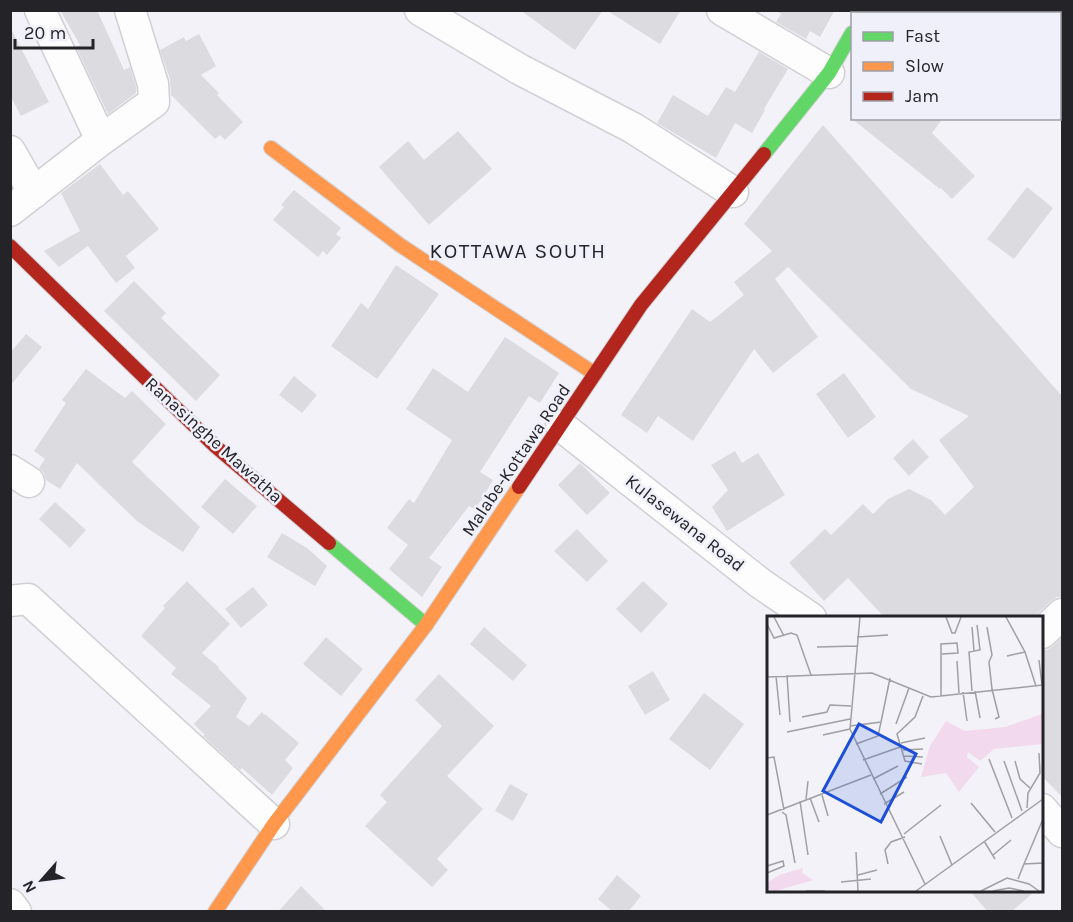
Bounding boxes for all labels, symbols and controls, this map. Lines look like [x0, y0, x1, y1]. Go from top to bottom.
scale bar [15, 12, 93, 50]
legend [851, 12, 1061, 120]
text: 20 m [24, 22, 66, 44]
text: Fast [905, 25, 940, 47]
text: Slow [905, 55, 944, 77]
text: Jam [905, 85, 939, 107]
district label: KOTTAWA SOUTH [429, 239, 607, 263]
street label: Ranasinghe Mawatha [141, 372, 287, 508]
street label: Malabe-Kottawa Road [457, 380, 575, 540]
street label: Kulasewana Road [621, 470, 749, 576]
inset map [767, 616, 1043, 892]
north arrow [12, 850, 72, 910]
text: N [18, 877, 40, 896]

